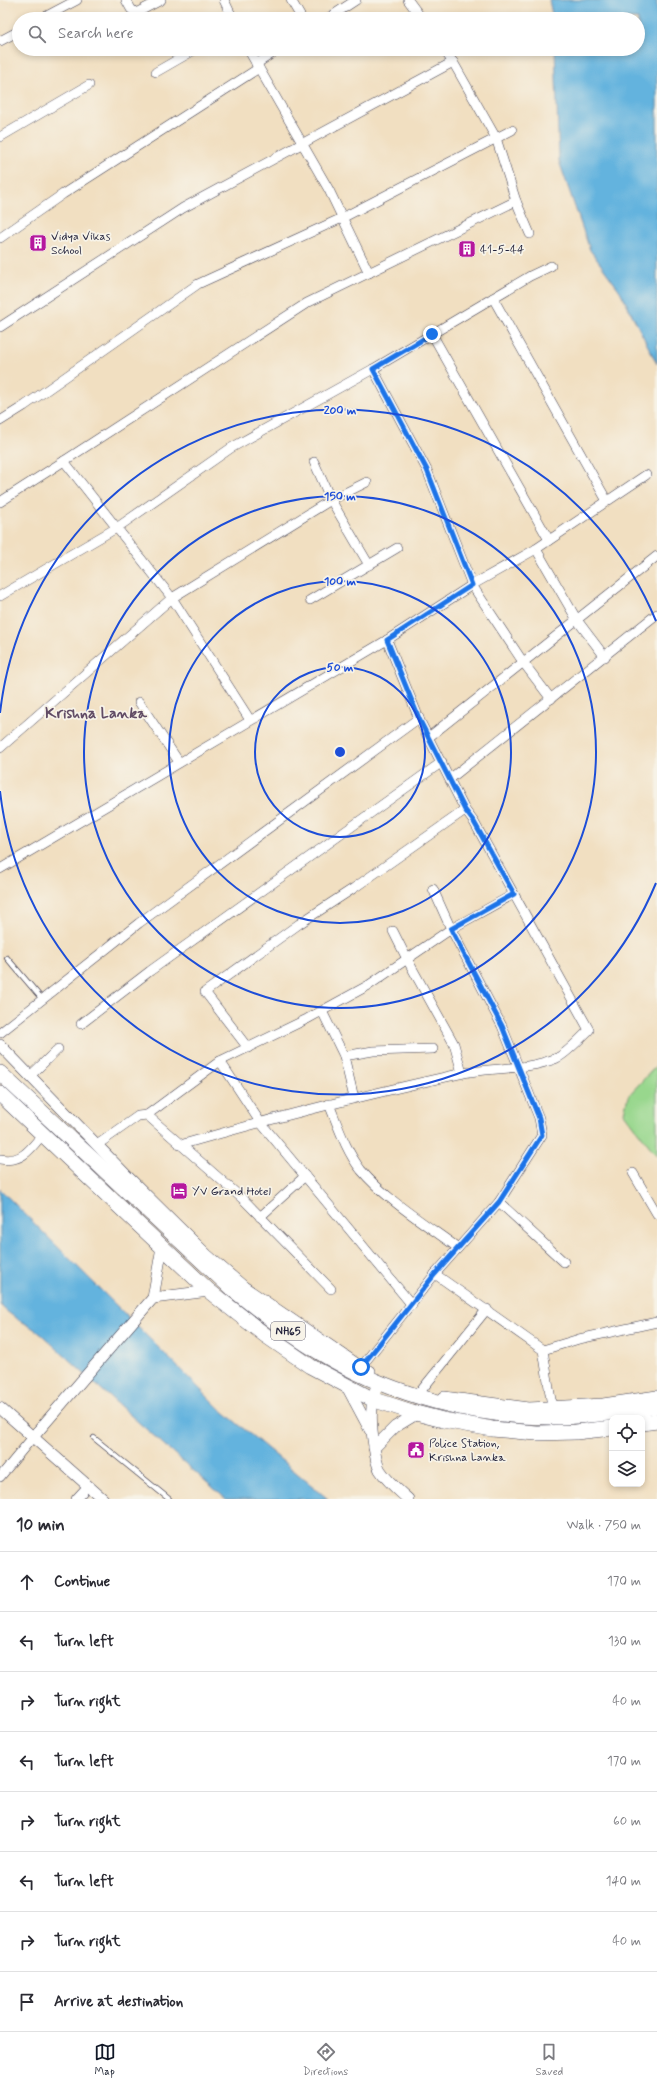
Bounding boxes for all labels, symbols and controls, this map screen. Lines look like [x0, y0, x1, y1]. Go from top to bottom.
search box [12, 12, 645, 56]
icon: search [26, 23, 48, 45]
text: Search here [58, 24, 134, 44]
place label: Vidya Vikas School [51, 229, 111, 259]
building icon: Vidya Vikas School [28, 233, 48, 253]
building icon: 41-5-44 [457, 239, 477, 259]
place label: 41-5-44 [480, 242, 524, 258]
route end [423, 325, 441, 343]
text: 200 m [324, 403, 357, 419]
text: 150 m [324, 489, 356, 505]
text: 100 m [324, 574, 357, 590]
text: 50 m [327, 660, 354, 676]
district label: Krishna Lanka [45, 703, 147, 724]
centre of rings [333, 745, 347, 759]
hotel icon: YV Grand Hotel [169, 1181, 189, 1201]
place label: YV Grand Hotel [192, 1184, 271, 1200]
road number: NH65 [271, 1322, 305, 1340]
route start [352, 1358, 370, 1376]
map controls [609, 1415, 645, 1487]
button: locate [609, 1415, 645, 1451]
place label: Police Station, Krishna Lanka [429, 1436, 506, 1466]
public building icon: Police Station, Krishna Lanka [406, 1440, 426, 1460]
button: layers [609, 1451, 645, 1487]
text: 10 min [16, 1514, 65, 1536]
text: Walk · 750 m [566, 1517, 641, 1534]
icon: ahead [16, 1571, 38, 1593]
text: Continue [54, 1572, 110, 1592]
text: 170 m [607, 1573, 641, 1590]
icon: left [16, 1631, 38, 1653]
text: Turn left [54, 1632, 114, 1652]
text: 130 m [608, 1633, 641, 1650]
icon: right [16, 1691, 38, 1713]
text: Turn right [54, 1692, 121, 1712]
text: 40 m [612, 1693, 641, 1710]
icon: left [16, 1751, 38, 1773]
text: Turn left [54, 1752, 114, 1772]
text: 170 m [607, 1753, 641, 1770]
icon: right [16, 1811, 38, 1833]
text: Turn right [54, 1812, 121, 1832]
text: 60 m [613, 1813, 641, 1830]
icon: left [16, 1871, 38, 1893]
text: Turn left [54, 1872, 114, 1892]
text: 140 m [606, 1873, 641, 1890]
icon: right [16, 1931, 38, 1953]
text: Turn right [54, 1932, 121, 1952]
text: 40 m [612, 1933, 641, 1950]
icon: arrive [16, 1991, 38, 2013]
text: Arrive at destination [54, 1992, 183, 2012]
tab: Map [94, 2041, 116, 2079]
tab: Directions [303, 2041, 348, 2079]
tab: Saved [536, 2041, 563, 2079]

